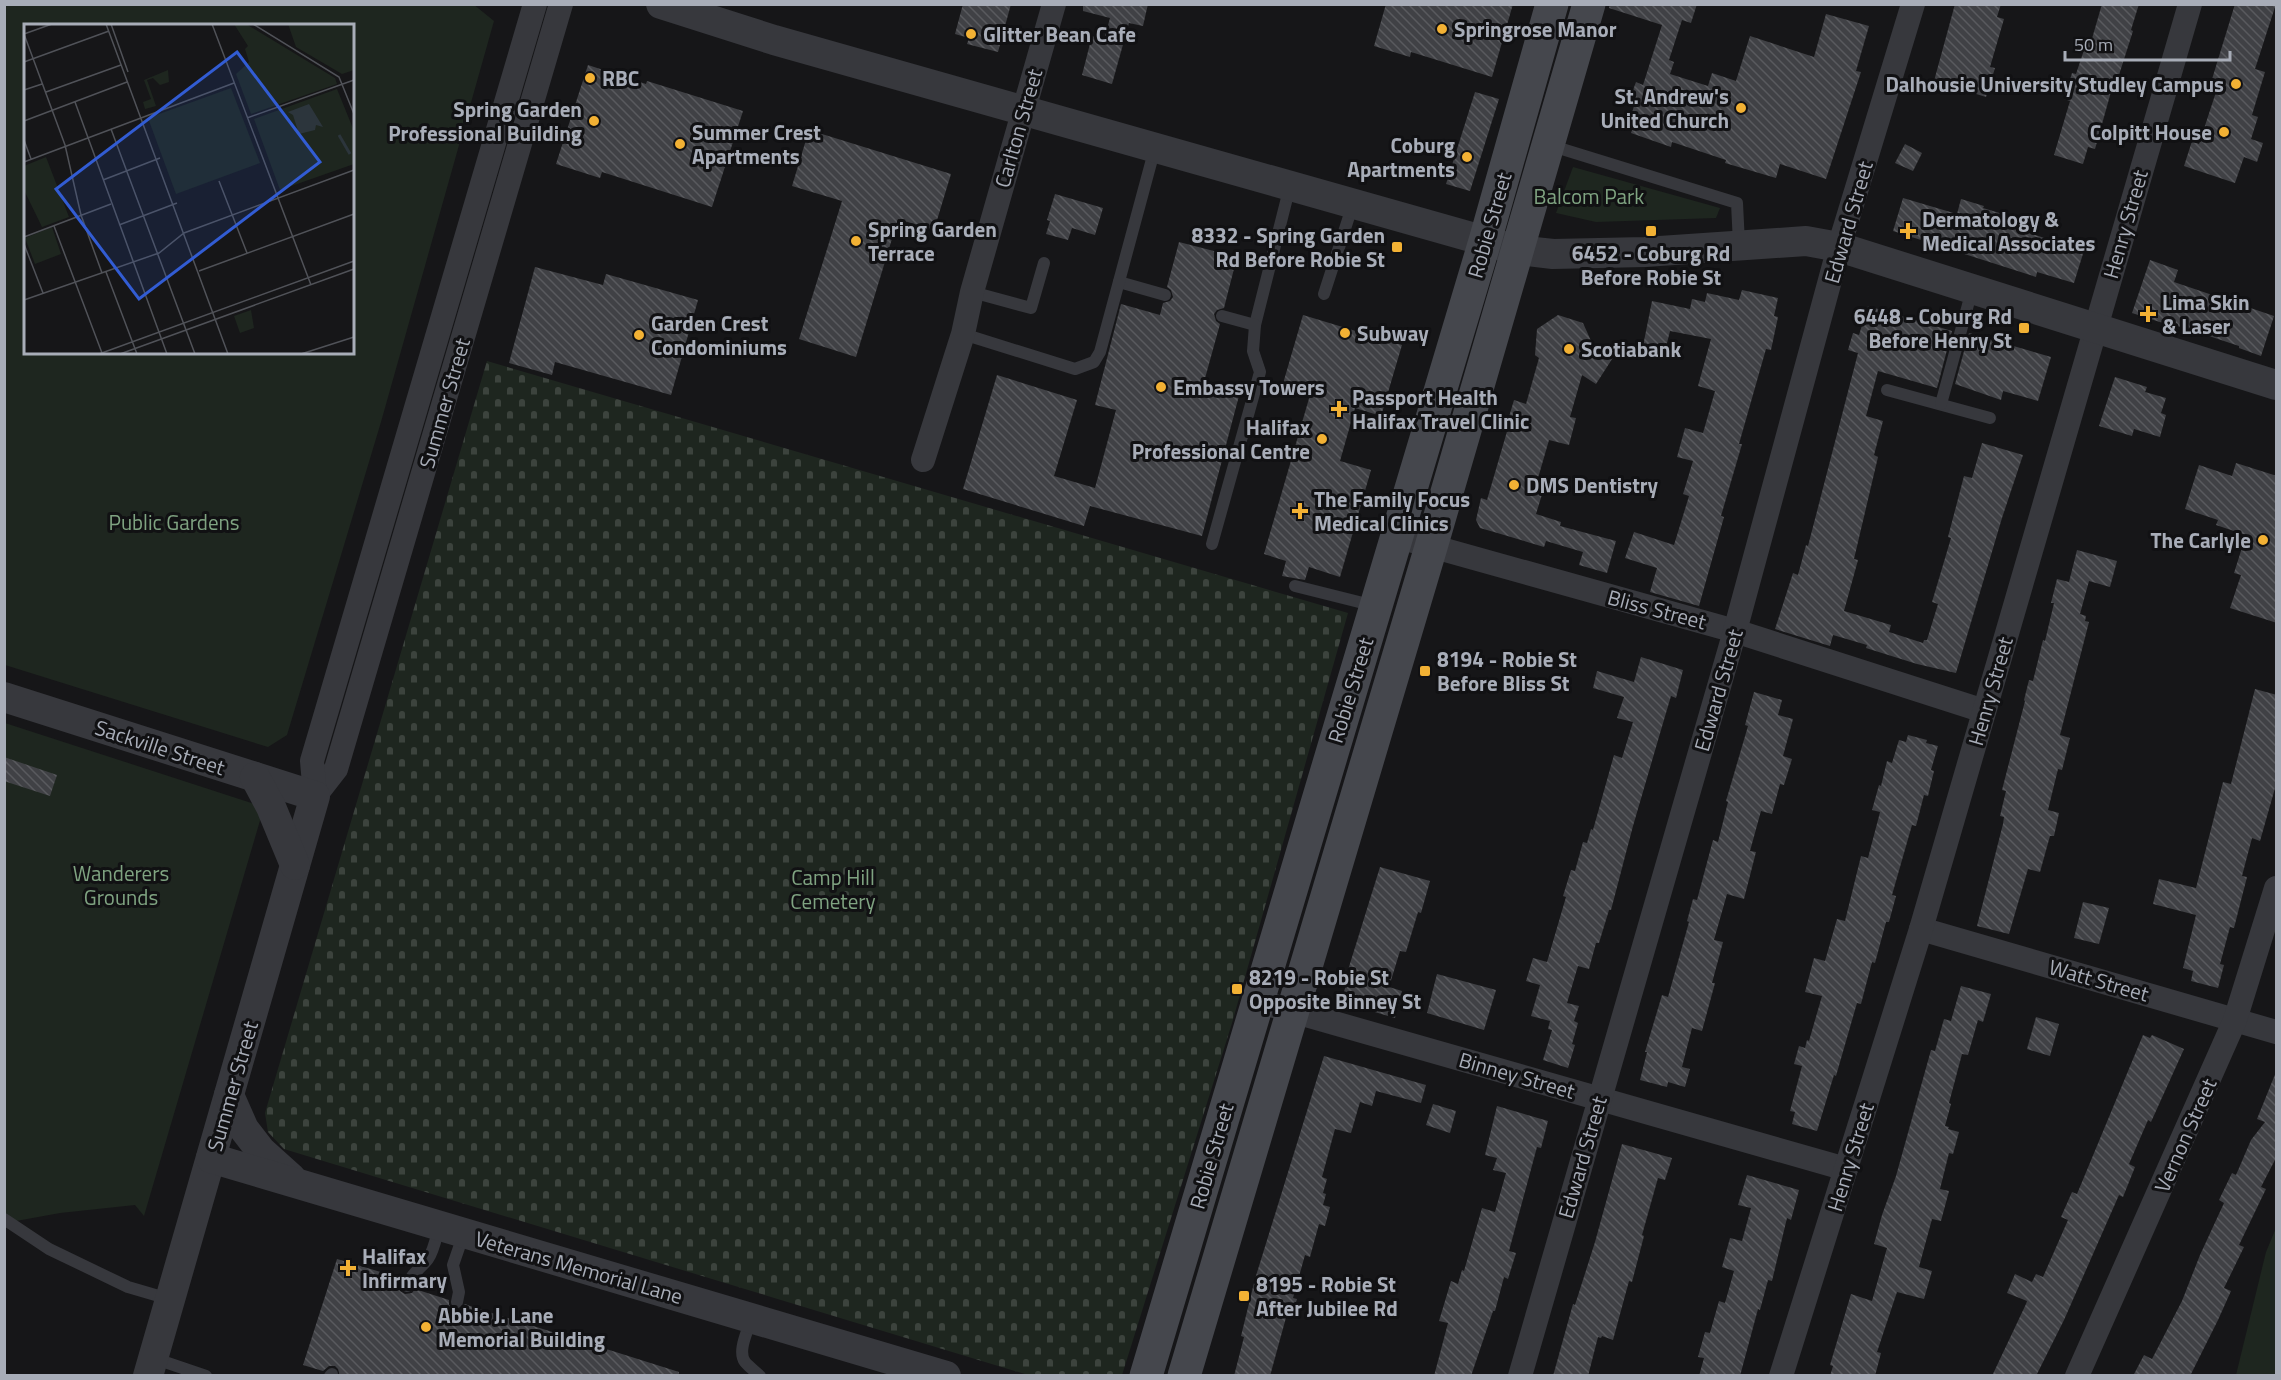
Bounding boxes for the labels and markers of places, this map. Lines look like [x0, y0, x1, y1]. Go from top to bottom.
place label: Springrose Manor [1454, 13, 1617, 45]
place label: Glitter Bean Cafe [983, 18, 1136, 50]
marker: Springrose Manor [1435, 22, 1449, 36]
marker: Glitter Bean Cafe [964, 27, 978, 41]
place label: RBC [602, 62, 639, 94]
place label: Dalhousie University Studley Campus [1885, 68, 2224, 100]
marker: RBC [583, 71, 597, 85]
marker: Dalhousie University Studley Campus [2229, 77, 2243, 91]
place label: St. Andrew's United Church [1600, 80, 1729, 136]
place label: Spring Garden Professional Building [388, 93, 582, 149]
marker: St. Andrew's United Church [1734, 101, 1748, 115]
marker: Spring Garden Professional Building [587, 114, 601, 128]
place label: Summer Crest Apartments [692, 116, 821, 172]
place label: Colpitt House [2090, 116, 2212, 148]
marker: Colpitt House [2217, 125, 2231, 139]
place label: Coburg Apartments [1347, 129, 1455, 185]
marker: Summer Crest Apartments [673, 137, 687, 151]
marker: Coburg Apartments [1460, 150, 1474, 164]
place label: Dermatology & Medical Associates [1922, 203, 2095, 259]
place label: Spring Garden Terrace [868, 213, 997, 269]
place label: 8332 - Spring Garden Rd Before Robie St [1191, 219, 1385, 275]
marker: Dermatology & Medical Associates [1899, 222, 1917, 240]
marker: 6452 - Coburg Rd Before Robie St [1644, 224, 1658, 238]
marker: Spring Garden Terrace [849, 234, 863, 248]
place label: 6452 - Coburg Rd Before Robie St [1572, 237, 1730, 293]
marker: 8332 - Spring Garden Rd Before Robie St [1390, 240, 1404, 254]
place label: Lima Skin & Laser [2162, 286, 2250, 342]
place label: 6448 - Coburg Rd Before Henry St [1854, 300, 2012, 356]
marker: Lima Skin & Laser [2139, 305, 2157, 323]
place label: Garden Crest Condominiums [651, 307, 787, 363]
place label: Subway [1357, 317, 1429, 349]
marker: 6448 - Coburg Rd Before Henry St [2017, 321, 2031, 335]
marker: Subway [1338, 326, 1352, 340]
marker: Garden Crest Condominiums [632, 328, 646, 342]
place label: Scotiabank [1581, 333, 1681, 365]
marker: Scotiabank [1562, 342, 1576, 356]
place label: Embassy Towers [1173, 371, 1325, 403]
marker: Embassy Towers [1154, 380, 1168, 394]
place label: Passport Health Halifax Travel Clinic [1352, 381, 1529, 437]
marker: Passport Health Halifax Travel Clinic [1330, 400, 1348, 418]
place label: Halifax Professional Centre [1132, 411, 1310, 467]
marker: Halifax Professional Centre [1315, 432, 1329, 446]
place label: DMS Dentistry [1526, 469, 1659, 501]
marker: DMS Dentistry [1507, 478, 1521, 492]
place label: The Family Focus Medical Clinics [1314, 483, 1470, 539]
marker: The Family Focus Medical Clinics [1291, 502, 1309, 520]
place label: The Carlyle [2151, 524, 2251, 556]
marker: The Carlyle [2256, 533, 2270, 547]
place label: 8194 - Robie St Before Bliss St [1437, 643, 1577, 699]
marker: 8194 - Robie St Before Bliss St [1418, 664, 1432, 678]
place label: 8219 - Robie St Opposite Binney St [1249, 961, 1421, 1017]
marker: 8219 - Robie St Opposite Binney St [1230, 982, 1244, 996]
place label: Halifax Infirmary [362, 1240, 448, 1296]
marker: Halifax Infirmary [339, 1259, 357, 1277]
place label: 8195 - Robie St After Jubilee Rd [1256, 1268, 1398, 1324]
marker: 8195 - Robie St After Jubilee Rd [1237, 1289, 1251, 1303]
place label: Abbie J. Lane Memorial Building [438, 1299, 605, 1355]
marker: Abbie J. Lane Memorial Building [419, 1320, 433, 1334]

